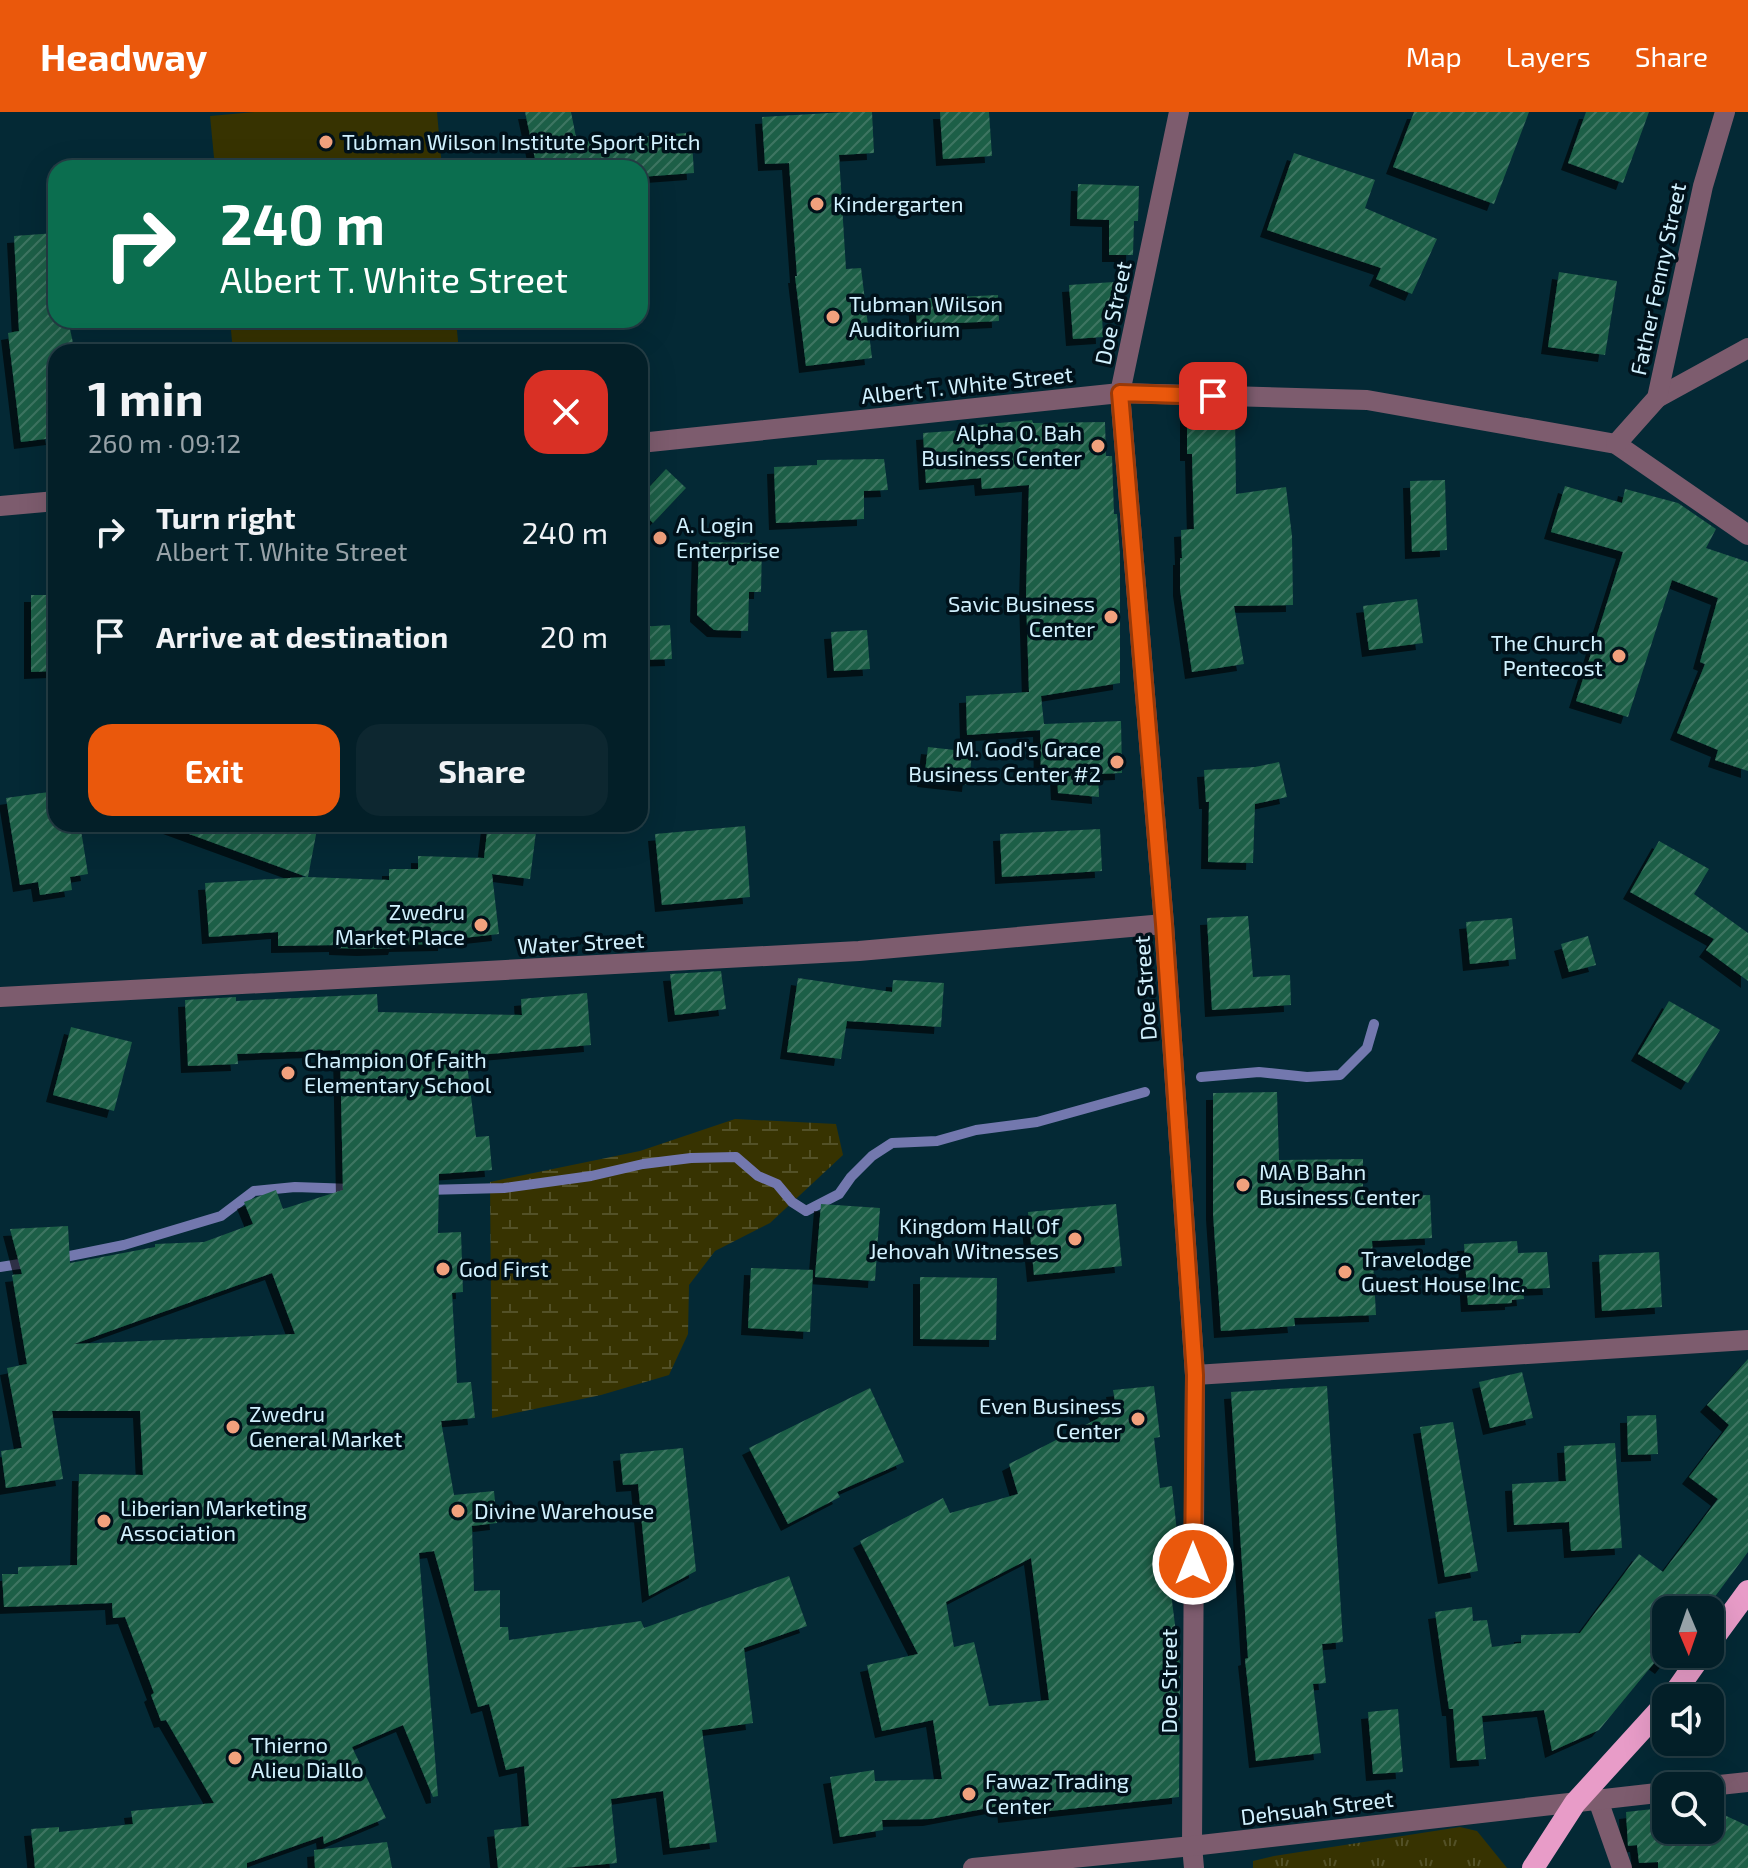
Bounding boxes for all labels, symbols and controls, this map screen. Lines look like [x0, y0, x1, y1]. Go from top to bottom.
text: Headway [40, 33, 207, 79]
text: Map [1406, 39, 1462, 73]
text: Layers [1506, 39, 1591, 73]
text: Share [1635, 39, 1708, 73]
place label: Tubman Wilson Institute Sport Pitch [342, 128, 701, 154]
marker: Tubman Wilson Institute Sport Pitch [317, 133, 335, 151]
street label: Father Fenny Street [1624, 180, 1690, 377]
text: 240 m [220, 189, 385, 256]
place label: Kindergarten [833, 190, 963, 216]
icon: right [88, 192, 192, 296]
marker: Kindergarten [808, 195, 826, 213]
text: Albert T. White Street [220, 257, 568, 300]
street label: Doe Street [1088, 259, 1136, 367]
place label: Tubman Wilson Auditorium [849, 290, 1003, 341]
marker: Tubman Wilson Auditorium [824, 308, 842, 326]
street label: Albert T. White Street [860, 360, 1074, 408]
pin [1179, 362, 1247, 430]
text: 1 min [88, 368, 204, 426]
button: close [524, 370, 608, 454]
icon: arrive [1191, 374, 1235, 418]
place label: Alpha O. Bah Business Center [921, 419, 1082, 470]
text: 260 m · 09:12 [88, 427, 241, 458]
marker: Alpha O. Bah Business Center [1089, 437, 1107, 455]
text: Turn right [156, 499, 296, 535]
icon: right [88, 510, 132, 554]
place label: A. Login Enterprise [676, 511, 780, 562]
text: 240 m [522, 514, 608, 550]
marker: A. Login Enterprise [651, 529, 669, 547]
text: Albert T. White Street [156, 535, 407, 566]
place label: Savic Business Center [948, 590, 1095, 641]
marker: Savic Business Center [1102, 608, 1120, 626]
icon: arrive [88, 614, 132, 658]
text: Arrive at destination [156, 618, 448, 654]
text: 20 m [540, 618, 608, 654]
place label: The Church Pentecost [1491, 629, 1603, 680]
marker: The Church Pentecost [1610, 647, 1628, 665]
button: Exit [88, 724, 340, 816]
button: Share [356, 724, 608, 816]
place label: M. God's Grace Business Center #2 [908, 735, 1101, 786]
marker: M. God's Grace Business Center #2 [1108, 753, 1126, 771]
place label: Zwedru Market Place [335, 898, 465, 949]
marker: Zwedru Market Place [472, 916, 490, 934]
street label: Water Street [517, 926, 645, 958]
street label: Doe Street [1127, 935, 1161, 1041]
place label: Champion Of Faith Elementary School [304, 1046, 492, 1097]
marker: Champion Of Faith Elementary School [279, 1064, 297, 1082]
place label: MA B Bahn Business Center [1259, 1158, 1420, 1209]
marker: MA B Bahn Business Center [1234, 1176, 1252, 1194]
place label: Kingdom Hall Of Jehovah Witnesses [869, 1212, 1060, 1263]
marker: Kingdom Hall Of Jehovah Witnesses [1066, 1230, 1084, 1248]
place label: Travelodge Guest House Inc. [1361, 1245, 1526, 1296]
place label: God First [459, 1255, 549, 1281]
marker: God First [434, 1260, 452, 1278]
marker: Travelodge Guest House Inc. [1336, 1263, 1354, 1281]
place label: Even Business Center [979, 1392, 1122, 1443]
place label: Zwedru General Market [249, 1400, 402, 1451]
marker: Even Business Center [1129, 1410, 1147, 1428]
marker: Zwedru General Market [224, 1418, 242, 1436]
place label: Liberian Marketing Association [120, 1494, 307, 1545]
place label: Divine Warehouse [474, 1497, 654, 1523]
marker: Divine Warehouse [449, 1502, 467, 1520]
marker: Liberian Marketing Association [95, 1512, 113, 1530]
position arrow [1151, 1522, 1235, 1606]
north arrow [1652, 1596, 1724, 1668]
map controls [1652, 1596, 1724, 1844]
street label: Doe Street [1155, 1629, 1181, 1733]
button: sound [1652, 1684, 1724, 1756]
place label: Thierno Alieu Diallo [251, 1731, 364, 1782]
marker: Thierno Alieu Diallo [226, 1749, 244, 1767]
place label: Fawaz Trading Center [985, 1767, 1129, 1818]
button: search [1652, 1772, 1724, 1844]
marker: Fawaz Trading Center [960, 1785, 978, 1803]
street label: Dehsuah Street [1239, 1785, 1395, 1829]

